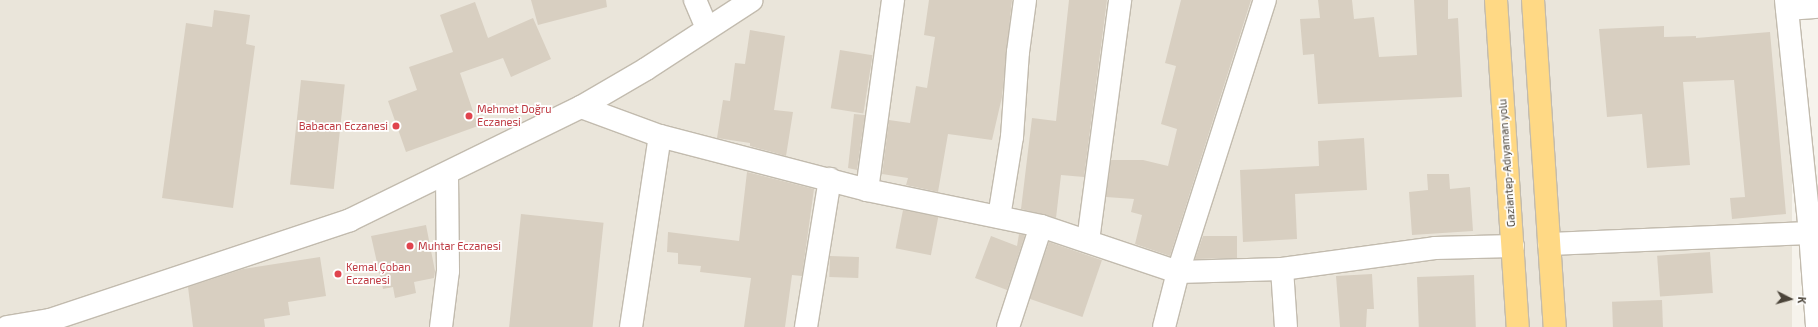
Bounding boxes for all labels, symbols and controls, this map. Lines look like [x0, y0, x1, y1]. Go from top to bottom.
street label: Gaziantep-Adıyaman yolu [1496, 98, 1518, 228]
place label: Mehmet Doğru Eczanesi [477, 103, 552, 129]
marker: Mehmet Doğru Eczanesi [464, 111, 474, 121]
place label: Babacan Eczanesi [299, 119, 388, 133]
marker: Babacan Eczanesi [391, 121, 401, 131]
place label: Muhtar Eczanesi [418, 239, 501, 253]
marker: Muhtar Eczanesi [405, 241, 415, 251]
place label: Kemal Çoban Eczanesi [346, 261, 411, 287]
marker: Kemal Çoban Eczanesi [333, 269, 343, 279]
north arrow [1770, 279, 1810, 319]
text: K [1796, 296, 1809, 304]

